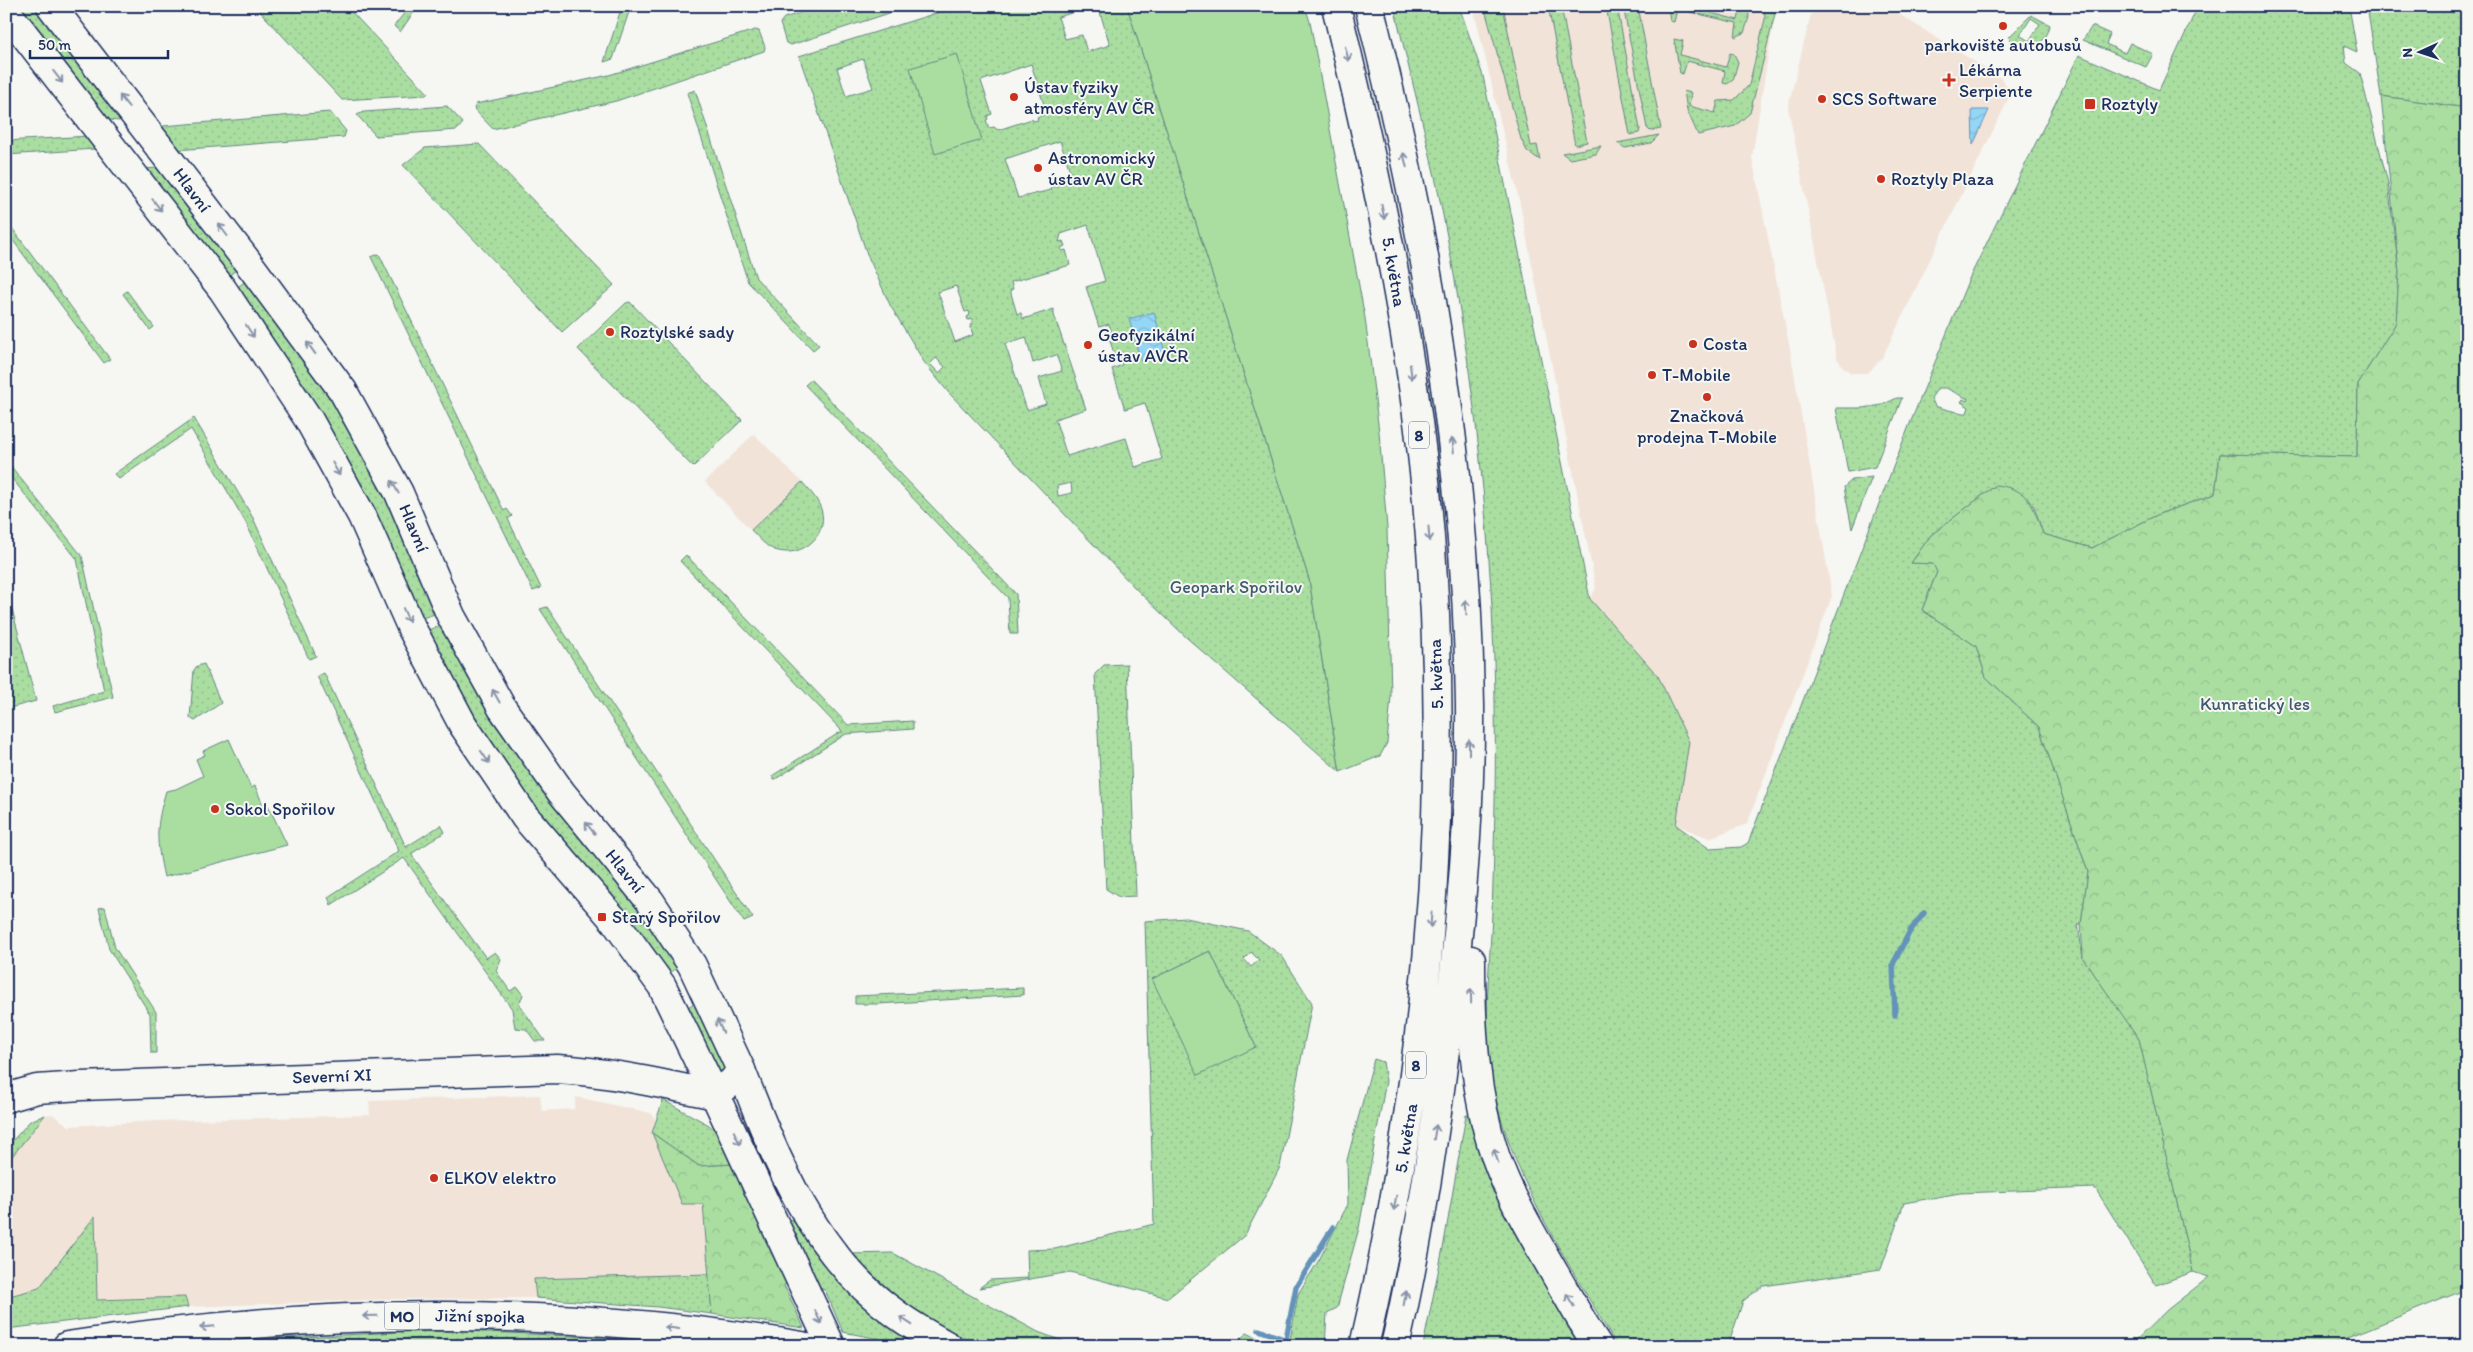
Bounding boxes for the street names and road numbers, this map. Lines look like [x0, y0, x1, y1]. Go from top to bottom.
street label: Hlavní [168, 163, 216, 217]
street label: 5. května [1377, 235, 1411, 309]
road number: 8 [1409, 422, 1429, 448]
street label: Hlavní [394, 501, 434, 556]
street label: 5. května [1424, 638, 1448, 710]
street label: Hlavní [601, 845, 650, 898]
road number: 8 [1406, 1052, 1426, 1078]
street label: Severní XI [292, 1064, 372, 1088]
street label: 5. května [1390, 1101, 1422, 1175]
road number: MO [384, 1302, 420, 1330]
street label: Jižní spojka [435, 1304, 525, 1328]

